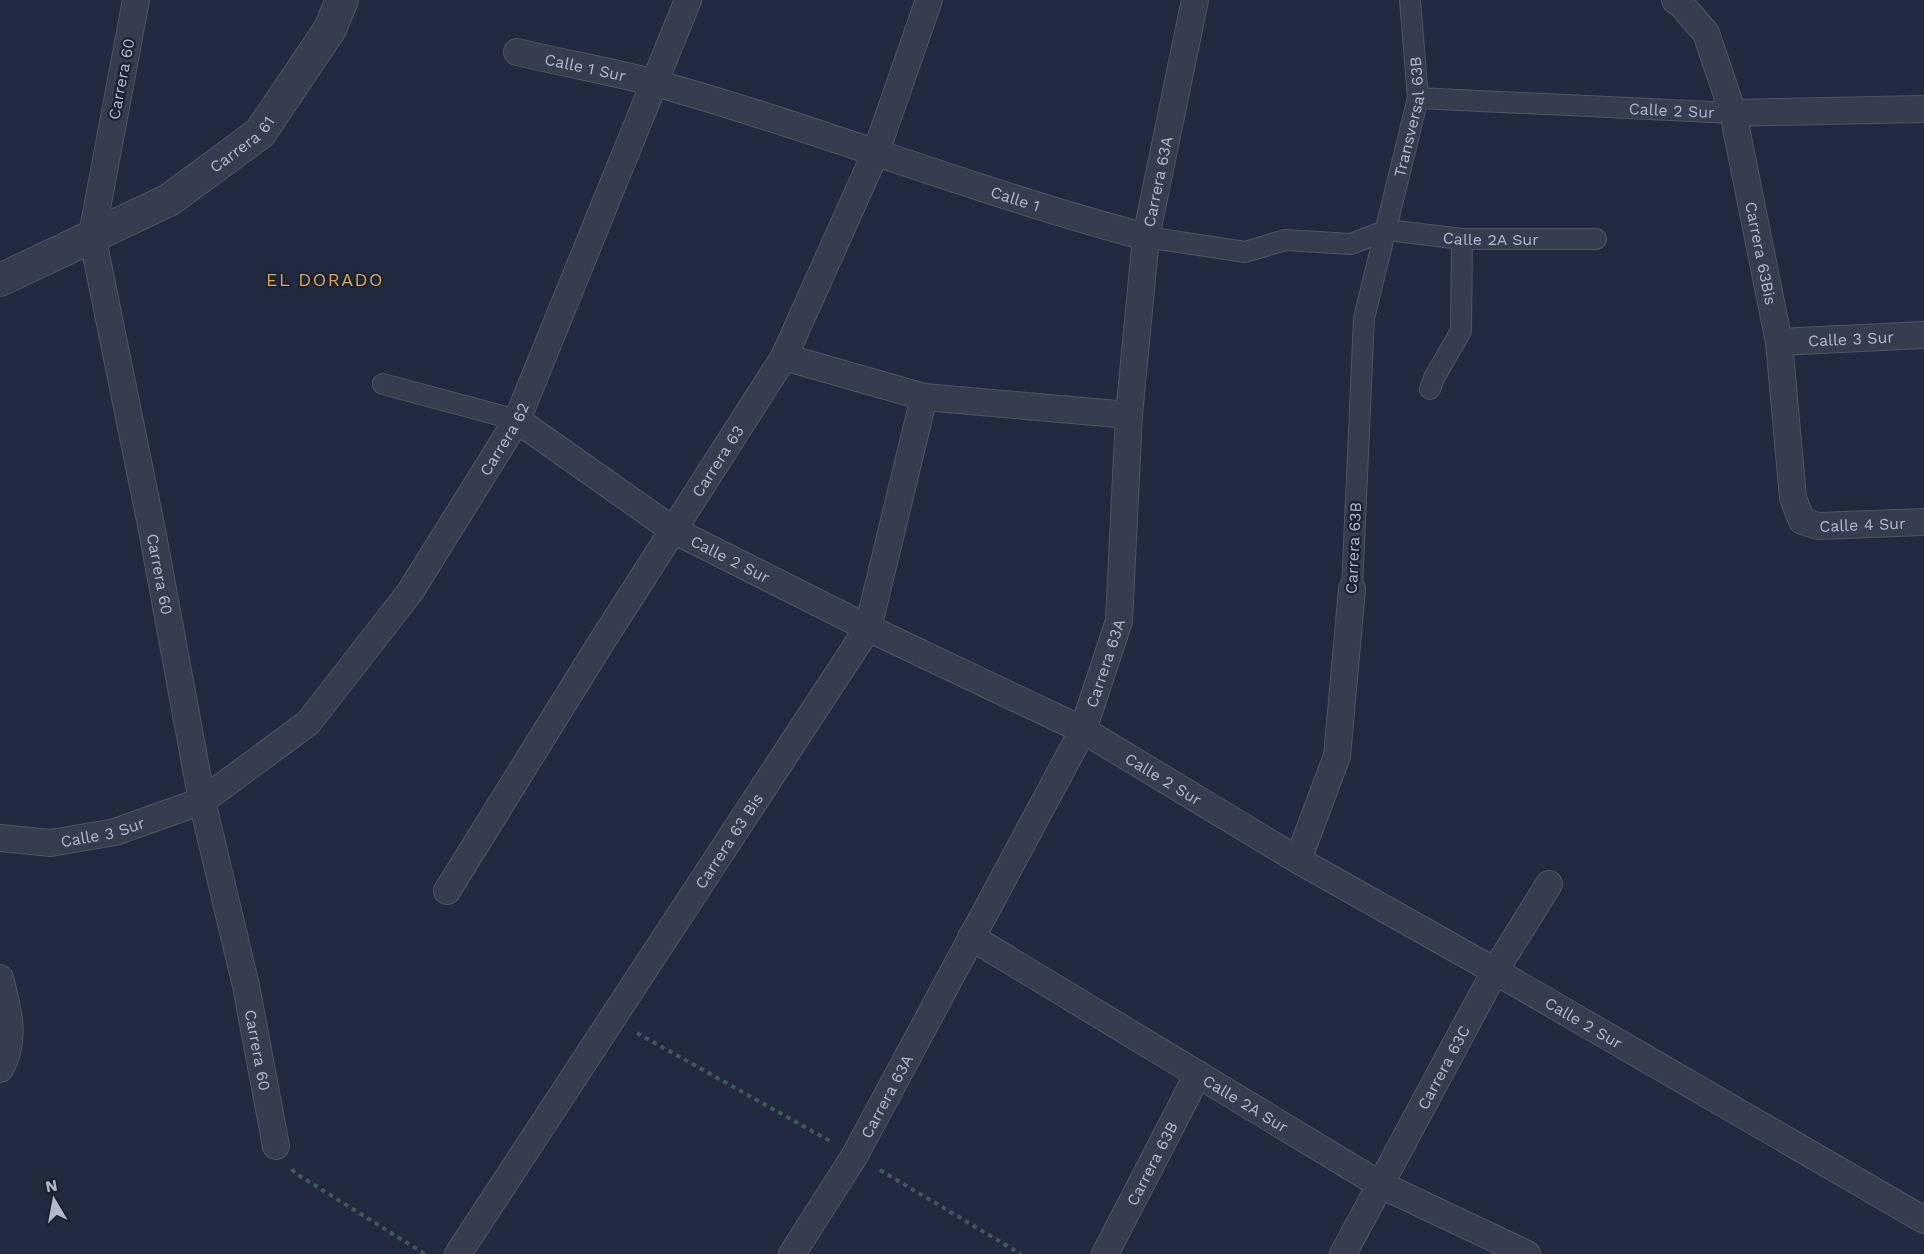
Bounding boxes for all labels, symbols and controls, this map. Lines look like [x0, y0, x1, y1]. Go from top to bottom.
street label: Carrera 60 [104, 37, 139, 121]
street label: Calle 1 Sur [543, 50, 628, 86]
street label: Transversal 63B [1390, 56, 1428, 179]
street label: Calle 2 Sur [1628, 99, 1716, 122]
street label: Carrera 61 [206, 113, 279, 177]
street label: Carrera 63A [1139, 134, 1177, 229]
street label: Calle 1 [988, 182, 1042, 216]
street label: Carrera 63Bis [1741, 200, 1780, 307]
street label: Calle 2A Sur [1442, 228, 1539, 249]
district label: EL DORADO [266, 269, 384, 290]
street label: Calle 3 Sur [1808, 327, 1895, 351]
street label: Carrera 62 [476, 400, 533, 479]
street label: Carrera 63 [688, 422, 748, 501]
street label: Carrera 63B [1342, 502, 1365, 594]
street label: Calle 4 Sur [1819, 514, 1906, 536]
street label: Calle 2 Sur [687, 531, 773, 587]
street label: Carrera 60 [143, 532, 176, 616]
street label: Carrera 63A [1082, 616, 1129, 710]
street label: Calle 2 Sur [1121, 749, 1205, 810]
street label: Carrera 63 Bis [691, 790, 767, 892]
street label: Calle 3 Sur [59, 813, 148, 851]
street label: Calle 2 Sur [1541, 993, 1626, 1053]
street label: Carrera 60 [241, 1008, 274, 1092]
street label: Carrera 63C [1413, 1022, 1474, 1113]
street label: Carrera 63A [857, 1051, 917, 1142]
street label: Calle 2A Sur [1199, 1071, 1292, 1137]
street label: Carrera 63B [1123, 1118, 1182, 1209]
north arrow [24, 1170, 84, 1230]
text: N [44, 1175, 59, 1196]

